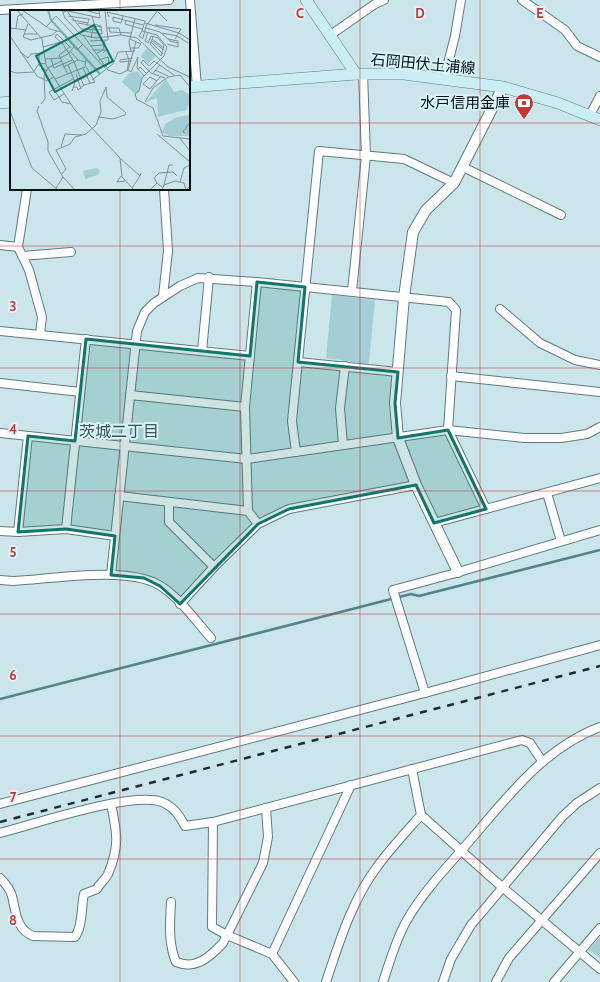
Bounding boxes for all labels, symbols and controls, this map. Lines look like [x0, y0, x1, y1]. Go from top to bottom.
text: C [296, 5, 304, 21]
text: D [415, 5, 425, 21]
text: E [536, 5, 544, 21]
inset map [10, 10, 190, 190]
street label: 石岡田伏土浦線 [370, 50, 476, 78]
bank icon: 水戸信用金庫 [513, 92, 535, 120]
place label: 水戸信用金庫 [420, 94, 510, 112]
text: 3 [9, 298, 17, 314]
text: 4 [9, 421, 17, 437]
district label: 茨城二丁目 [79, 422, 159, 441]
text: 5 [10, 544, 17, 560]
text: 6 [9, 667, 17, 683]
text: 7 [10, 789, 17, 805]
text: 8 [9, 912, 17, 928]

